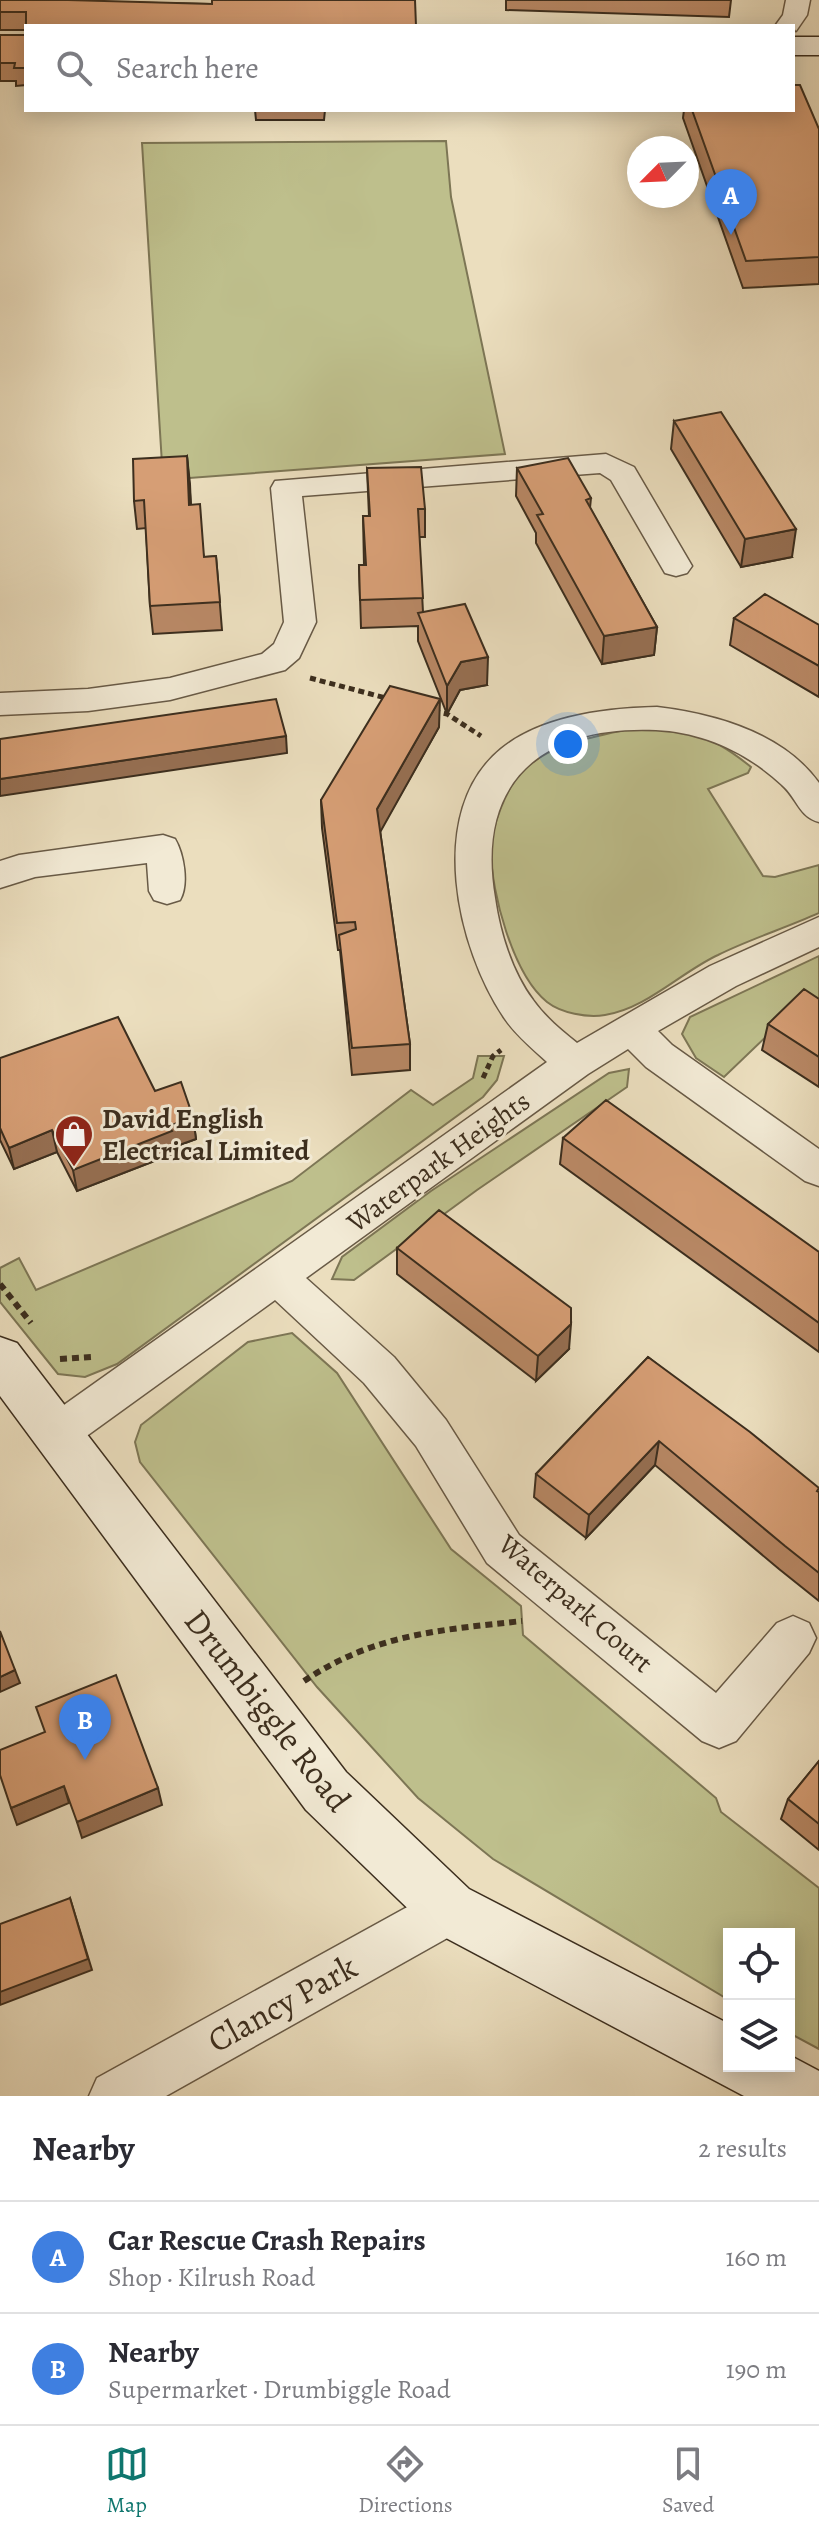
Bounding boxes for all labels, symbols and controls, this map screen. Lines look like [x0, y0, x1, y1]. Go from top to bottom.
search box [24, 24, 795, 112]
icon: search [52, 46, 96, 90]
text: Search here [116, 48, 259, 88]
north arrow [627, 136, 699, 208]
pin: A [705, 169, 757, 235]
your location [548, 724, 588, 764]
street label: Waterpark Heights [338, 1082, 538, 1242]
place label: David English Electrical Limited [102, 1100, 311, 1170]
shop icon: David English Electrical Limited [53, 1113, 95, 1168]
street label: Waterpark Court [489, 1525, 661, 1682]
street label: Drumbiggle Road [173, 1599, 362, 1822]
pin: B [59, 1694, 111, 1760]
map controls [723, 1928, 795, 2072]
button: locate [723, 1928, 795, 2000]
street label: Clancy Park [199, 1943, 366, 2064]
button: layers [723, 2000, 795, 2072]
text: Nearby [32, 2125, 135, 2172]
text: 2 results [698, 2131, 787, 2166]
text: Car Rescue Crash Repairs [108, 2220, 426, 2260]
text: A [50, 2240, 66, 2275]
text: 160 m [725, 2240, 787, 2275]
text: Shop · Kilrush Road [108, 2260, 315, 2295]
text: Nearby [108, 2332, 199, 2372]
text: B [50, 2352, 66, 2387]
text: 190 m [726, 2352, 787, 2387]
text: Supermarket · Drumbiggle Road [108, 2372, 451, 2407]
tab: Map [105, 2442, 149, 2520]
tab: Directions [358, 2442, 453, 2520]
tab: Saved [662, 2442, 714, 2520]

